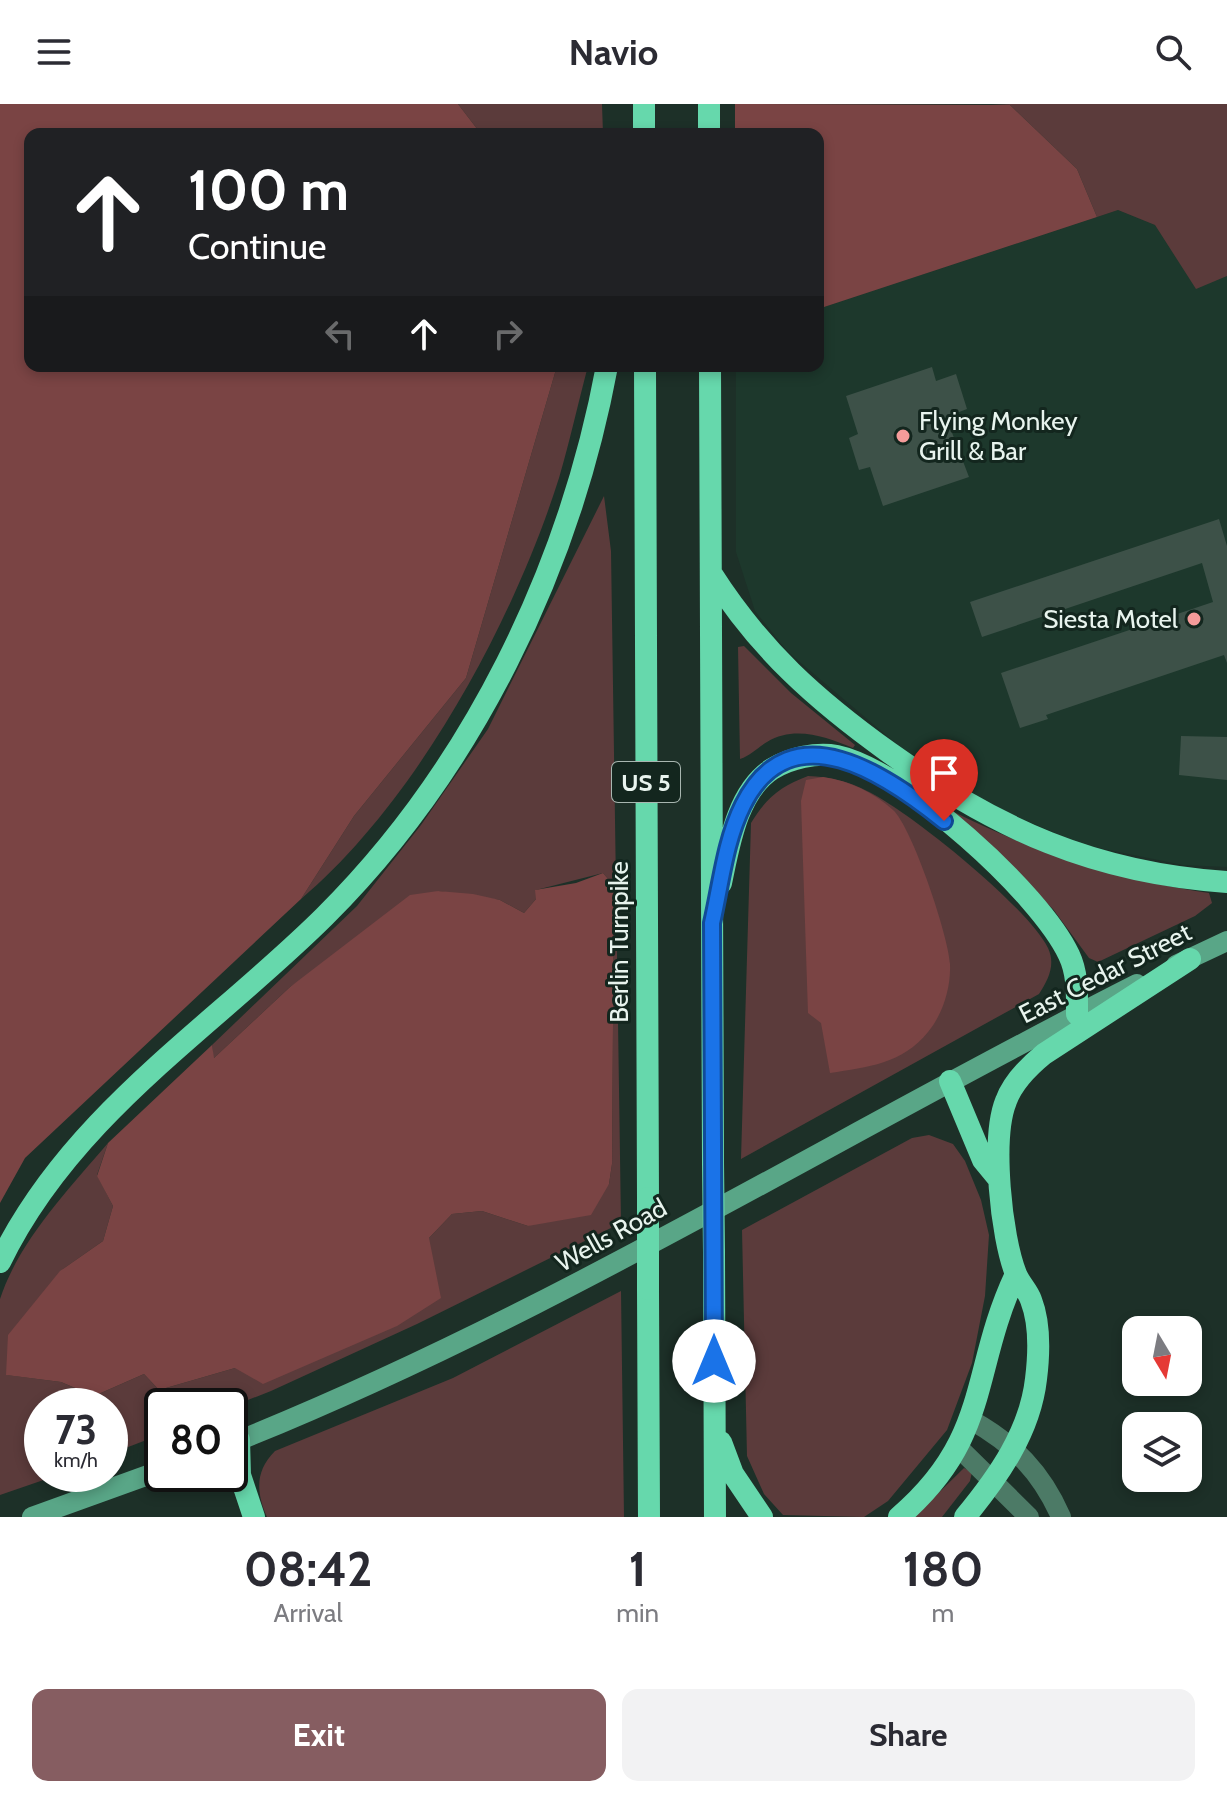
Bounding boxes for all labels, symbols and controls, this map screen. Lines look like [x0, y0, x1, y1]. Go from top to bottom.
icon: menu [32, 30, 76, 74]
text: Navio [569, 30, 658, 74]
icon: search [1151, 30, 1195, 74]
text: 100 m [188, 156, 349, 224]
icon: ahead [56, 160, 160, 264]
text: Continue [188, 224, 327, 268]
icon: left [318, 312, 362, 356]
icon: ahead [402, 312, 446, 356]
icon: right [486, 312, 530, 356]
place label: Flying Monkey Grill & Bar [919, 405, 1078, 467]
marker: Flying Monkey Grill & Bar [894, 427, 912, 445]
place label: Siesta Motel [1043, 603, 1178, 635]
marker: Siesta Motel [1185, 610, 1203, 628]
pin [910, 739, 978, 821]
icon: arrive [922, 751, 966, 795]
road number: US 5 [612, 762, 680, 802]
street label: Berlin Turnpike [603, 861, 635, 1023]
street label: East Cedar Street [1014, 916, 1197, 1030]
street label: Wells Road [550, 1191, 672, 1279]
north arrow [1122, 1316, 1202, 1396]
map controls [1122, 1316, 1202, 1492]
position arrow [672, 1319, 756, 1403]
speed limit sign: 80 [144, 1388, 248, 1492]
text: 73 [55, 1405, 97, 1454]
button: layers [1122, 1412, 1202, 1492]
text: km/h [54, 1448, 98, 1472]
text: 08:42 [244, 1540, 372, 1598]
text: 1 [629, 1540, 646, 1598]
text: 180 [903, 1540, 983, 1598]
text: Arrival [273, 1597, 343, 1629]
text: min [616, 1597, 659, 1629]
text: m [932, 1597, 954, 1629]
button: Exit [32, 1689, 606, 1781]
button: Share [622, 1689, 1195, 1781]

